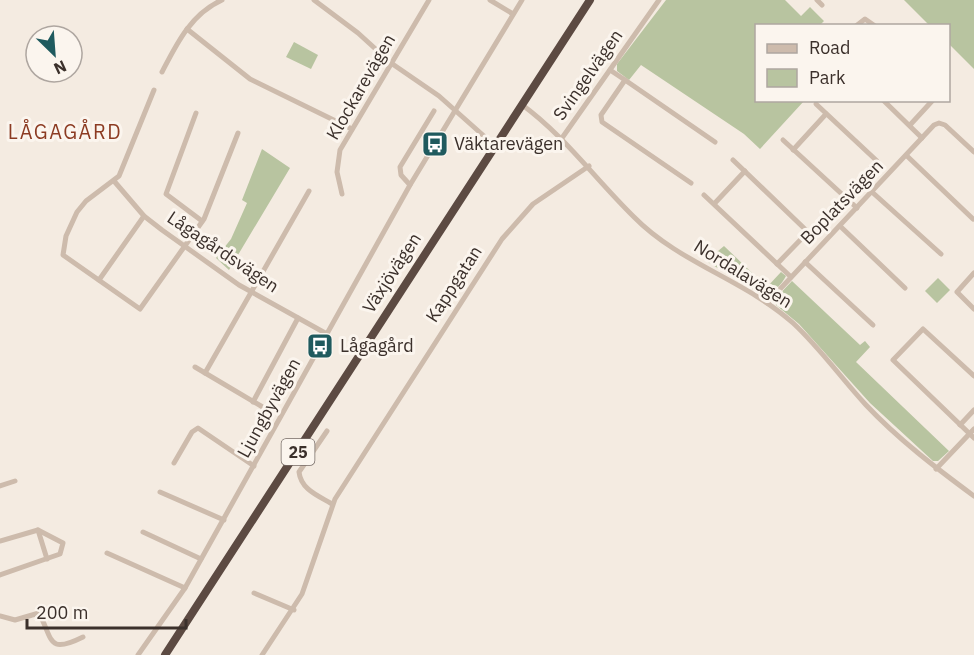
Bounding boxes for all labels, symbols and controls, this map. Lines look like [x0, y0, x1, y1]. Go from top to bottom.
north arrow [24, 24, 84, 84]
legend [755, 24, 950, 102]
street label: Svingelvägen [548, 25, 627, 125]
street label: Klockarevägen [321, 30, 400, 144]
text: Road [809, 36, 850, 59]
text: N [51, 56, 70, 79]
text: Park [809, 66, 846, 89]
district label: LÅGAGÅRD [8, 118, 122, 145]
bus stop icon: Väktarevägen [420, 129, 450, 159]
place label: Väktarevägen [454, 132, 563, 155]
street label: Boplatsvägen [795, 154, 888, 249]
street label: Lågagårdsvägen [163, 206, 284, 297]
street label: Växjövägen [357, 228, 426, 317]
street label: Nordalavägen [690, 234, 797, 313]
street label: Kappgatan [420, 241, 487, 326]
bus stop icon: Lågagård [305, 331, 335, 361]
place label: Lågagård [340, 334, 414, 357]
street label: Ljungbyvägen [232, 354, 305, 462]
road number: 25 [282, 439, 314, 465]
scale bar [27, 592, 186, 630]
text: 200 m [36, 601, 88, 624]

